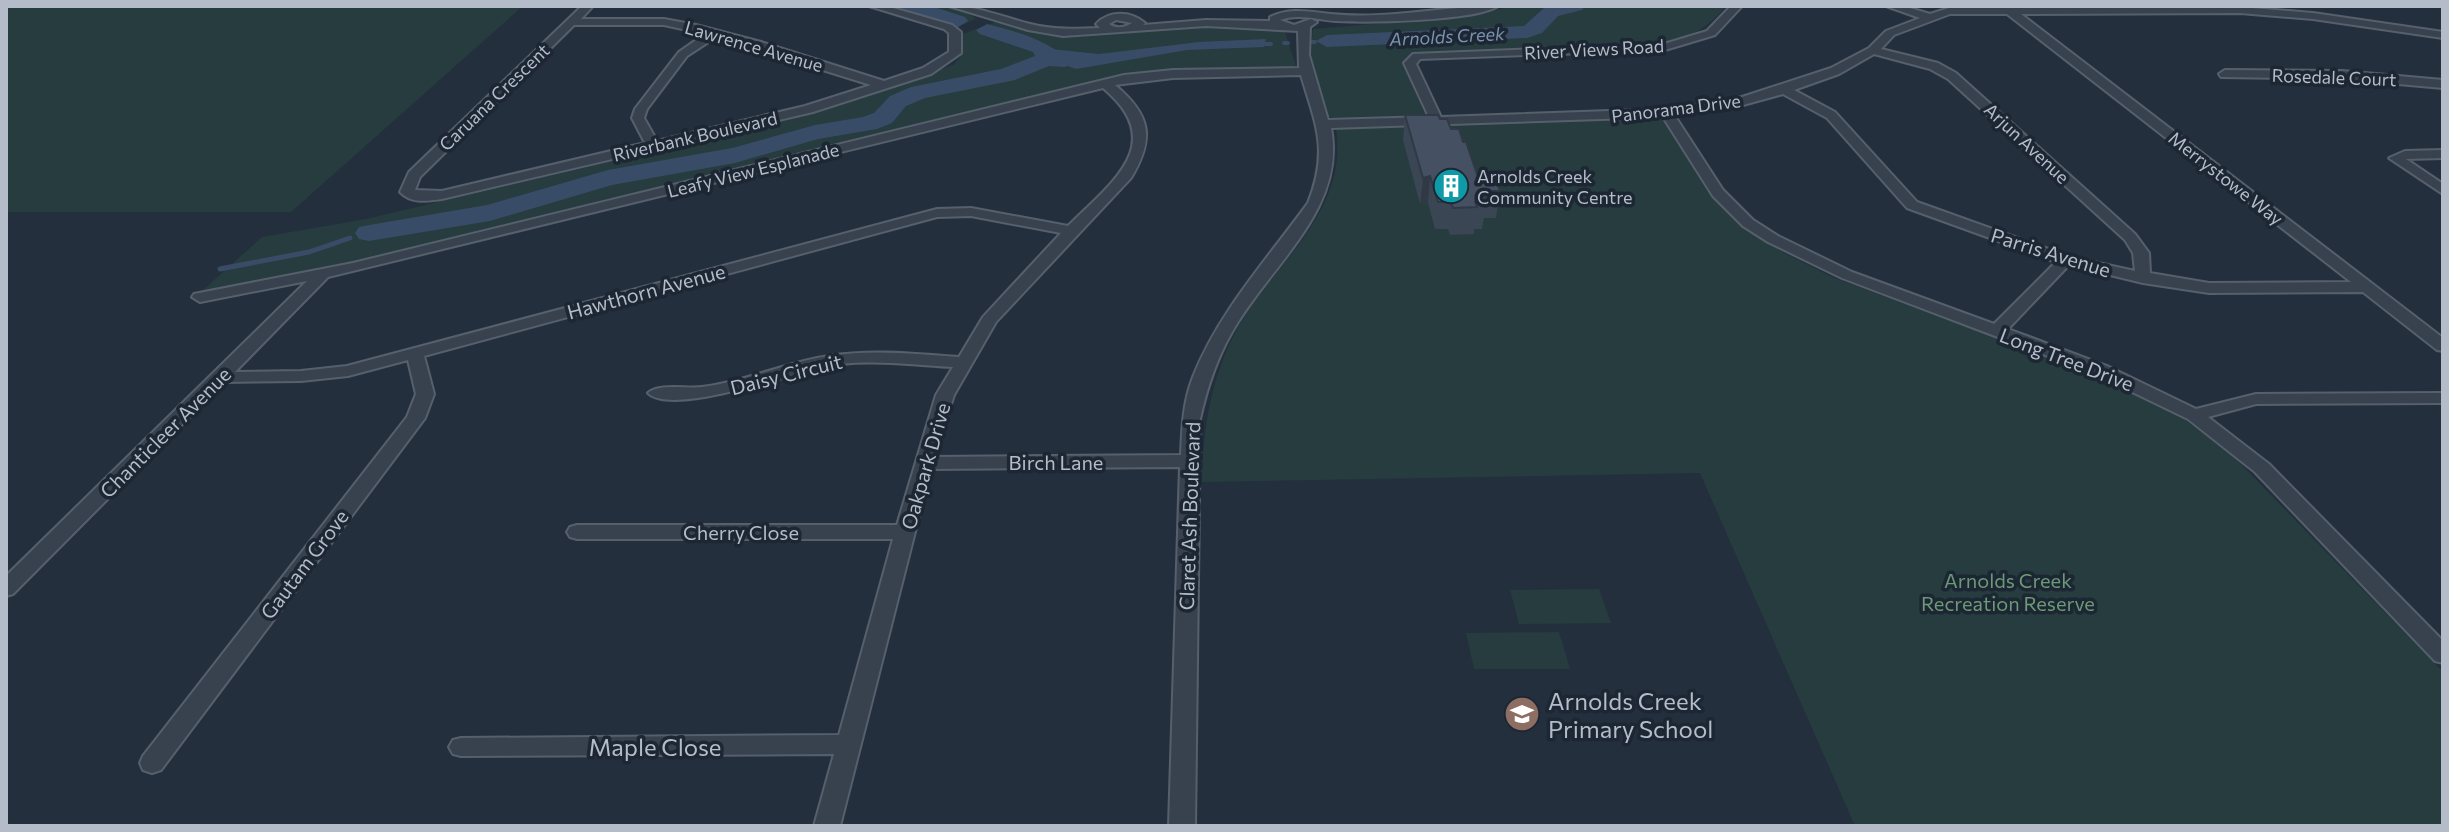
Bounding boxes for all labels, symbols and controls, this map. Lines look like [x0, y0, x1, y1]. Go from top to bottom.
street label: Lawrence Avenue [682, 16, 826, 76]
water label: Arnolds Creek [1388, 22, 1506, 50]
street label: River Views Road [1524, 34, 1664, 64]
street label: Caruana Crescent [434, 39, 554, 155]
street label: Rosedale Court [2271, 64, 2397, 90]
street label: Panorama Drive [1610, 89, 1742, 127]
street label: Arjun Avenue [1980, 98, 2074, 188]
street label: Riverbank Boulevard [611, 106, 779, 166]
street label: Merrystowe Way [2164, 127, 2288, 229]
street label: Leafy View Esplanade [665, 138, 841, 202]
place label: Arnolds Creek Community Centre [1477, 165, 1633, 208]
building icon: Arnolds Creek Community Centre [1432, 167, 1470, 205]
street label: Parris Avenue [1988, 222, 2114, 282]
street label: Hawthorn Avenue [564, 258, 728, 324]
street label: Long Tree Drive [1997, 322, 2137, 396]
street label: Daisy Circuit [728, 349, 844, 399]
street label: Chanticleer Avenue [95, 362, 235, 502]
street label: Oakpark Drive [895, 400, 955, 532]
street label: Claret Ash Boulevard [1174, 421, 1204, 611]
street label: Birch Lane [1009, 450, 1103, 474]
street label: Gautam Grove [255, 505, 353, 623]
street label: Cherry Close [683, 520, 799, 544]
park label: Arnolds Creek Recreation Reserve [1921, 568, 2095, 615]
place label: Arnolds Creek Primary School [1548, 686, 1713, 743]
school or university icon: Arnolds Creek Primary School [1503, 695, 1541, 733]
street label: Maple Close [588, 732, 722, 761]

